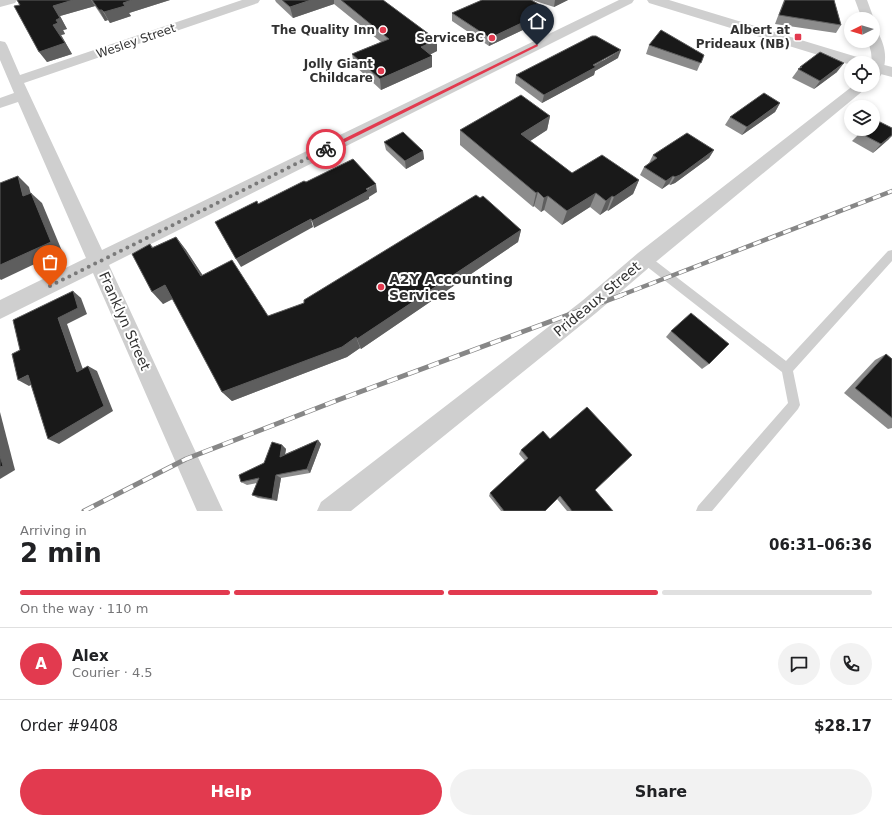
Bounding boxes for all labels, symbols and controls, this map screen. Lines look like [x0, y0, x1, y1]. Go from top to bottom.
pin [520, 4, 554, 45]
icon: home [526, 10, 548, 32]
north arrow [844, 12, 880, 48]
map controls [844, 12, 880, 136]
street label: Wesley Street [95, 21, 178, 61]
place label: The Quality Inn [272, 23, 375, 37]
place label: Albert at Prideaux (NB) [696, 23, 790, 51]
marker: The Quality Inn [378, 25, 388, 35]
place label: ServiceBC [416, 31, 484, 45]
marker: Albert at Prideaux (NB) [793, 32, 803, 42]
marker: ServiceBC [487, 33, 497, 43]
button: locate [844, 56, 880, 92]
place label: Jolly Giant Childcare [303, 57, 373, 85]
marker: Jolly Giant Childcare [376, 66, 386, 76]
button: layers [844, 100, 880, 136]
courier [306, 129, 346, 169]
icon: bike [315, 138, 337, 160]
pin [33, 245, 67, 286]
icon: bag [39, 251, 61, 273]
street label: Prideaux Street [550, 258, 644, 340]
street label: Franklyn Street [96, 269, 154, 373]
place label: A2Y Accounting Services [389, 271, 513, 303]
marker: A2Y Accounting Services [376, 282, 386, 292]
text: Arriving in [20, 523, 87, 538]
text: 06:31–06:36 [769, 536, 872, 554]
text: 2 min [20, 538, 102, 568]
text: On the way · 110 m [20, 601, 148, 616]
button: chat [778, 643, 820, 685]
button: phone [830, 643, 872, 685]
text: Alex [72, 647, 109, 665]
text: A [35, 655, 47, 673]
text: Courier · 4.5 [72, 665, 153, 680]
text: Order #9408 [20, 717, 118, 735]
text: $28.17 [814, 717, 872, 735]
button: Help [20, 769, 442, 815]
button: Share [450, 769, 872, 815]

